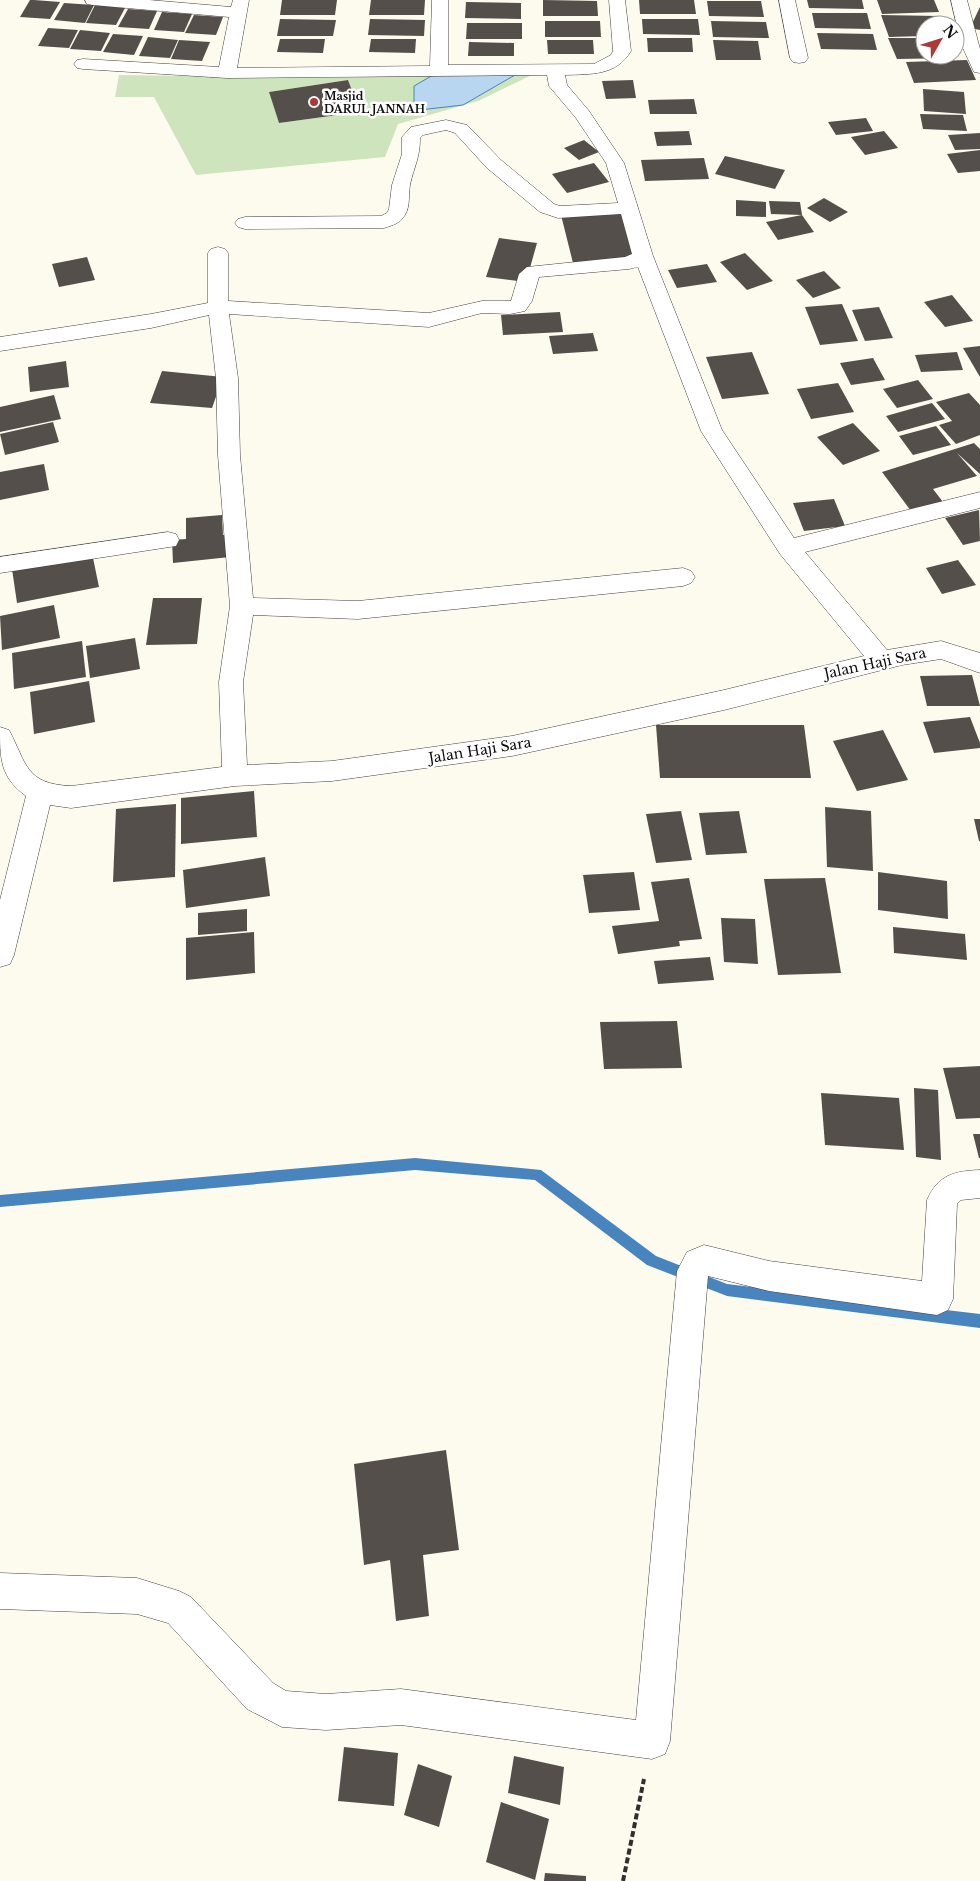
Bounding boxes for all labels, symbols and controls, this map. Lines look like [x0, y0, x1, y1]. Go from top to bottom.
north arrow [915, 15, 965, 65]
text: N [939, 21, 961, 43]
place label: Masjid DARUL JANNAH [324, 89, 426, 116]
marker: Masjid DARUL JANNAH [308, 96, 320, 108]
street label: Jalan Haji Sara [820, 643, 928, 683]
street label: Jalan Haji Sara [425, 733, 533, 767]

